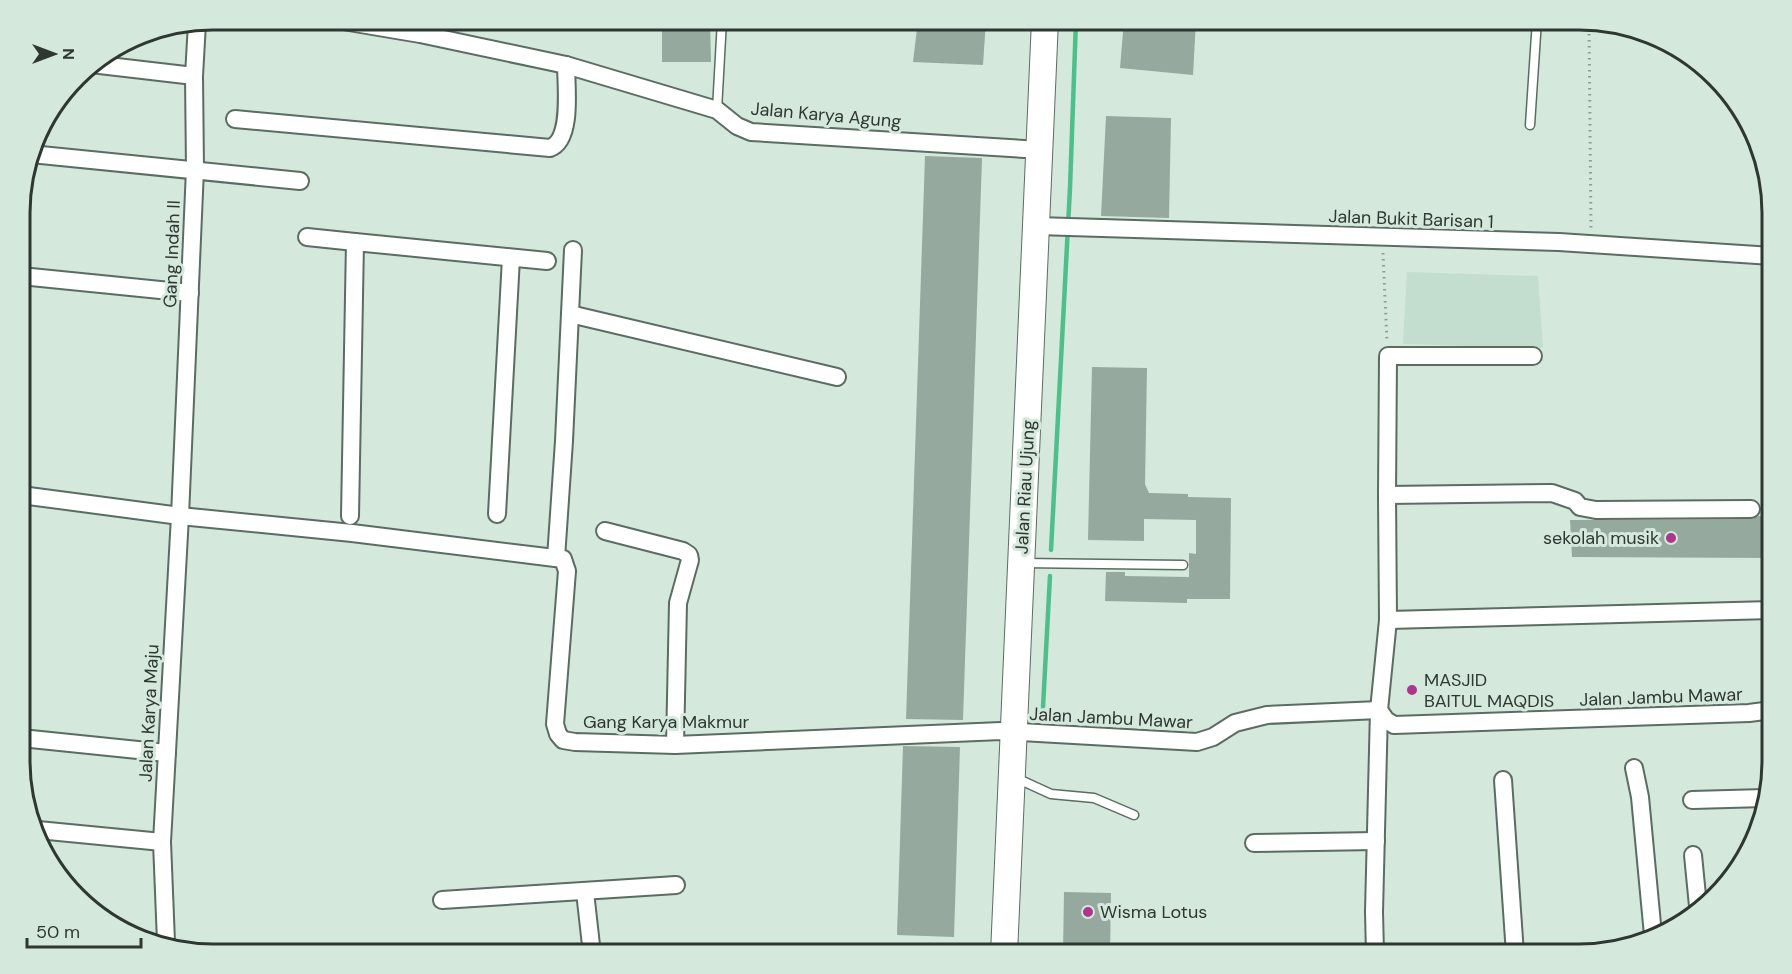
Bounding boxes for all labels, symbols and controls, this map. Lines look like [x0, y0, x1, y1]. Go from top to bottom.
north arrow [24, 24, 84, 84]
text: N [58, 48, 79, 60]
street label: Jalan Karya Agung [750, 96, 902, 134]
street label: Gang Indah II [158, 200, 186, 308]
street label: Jalan Bukit Barisan 1 [1328, 204, 1494, 234]
street label: Jalan Riau Ujung [1009, 419, 1041, 555]
place label: sekolah musik [1543, 526, 1659, 550]
marker: sekolah musik [1664, 531, 1678, 545]
street label: Jalan Karya Maju [133, 643, 165, 783]
place label: MASJID BAITUL MAQDIS [1424, 668, 1554, 713]
street label: Jalan Jambu Mawar [1579, 682, 1743, 712]
marker: MASJID BAITUL MAQDIS [1405, 683, 1419, 697]
street label: Jalan Jambu Mawar [1029, 702, 1194, 734]
street label: Gang Karya Makmur [583, 710, 749, 734]
place label: Wisma Lotus [1100, 900, 1207, 924]
marker: Wisma Lotus [1081, 905, 1095, 919]
scale bar [27, 911, 141, 949]
text: 50 m [36, 920, 80, 944]

